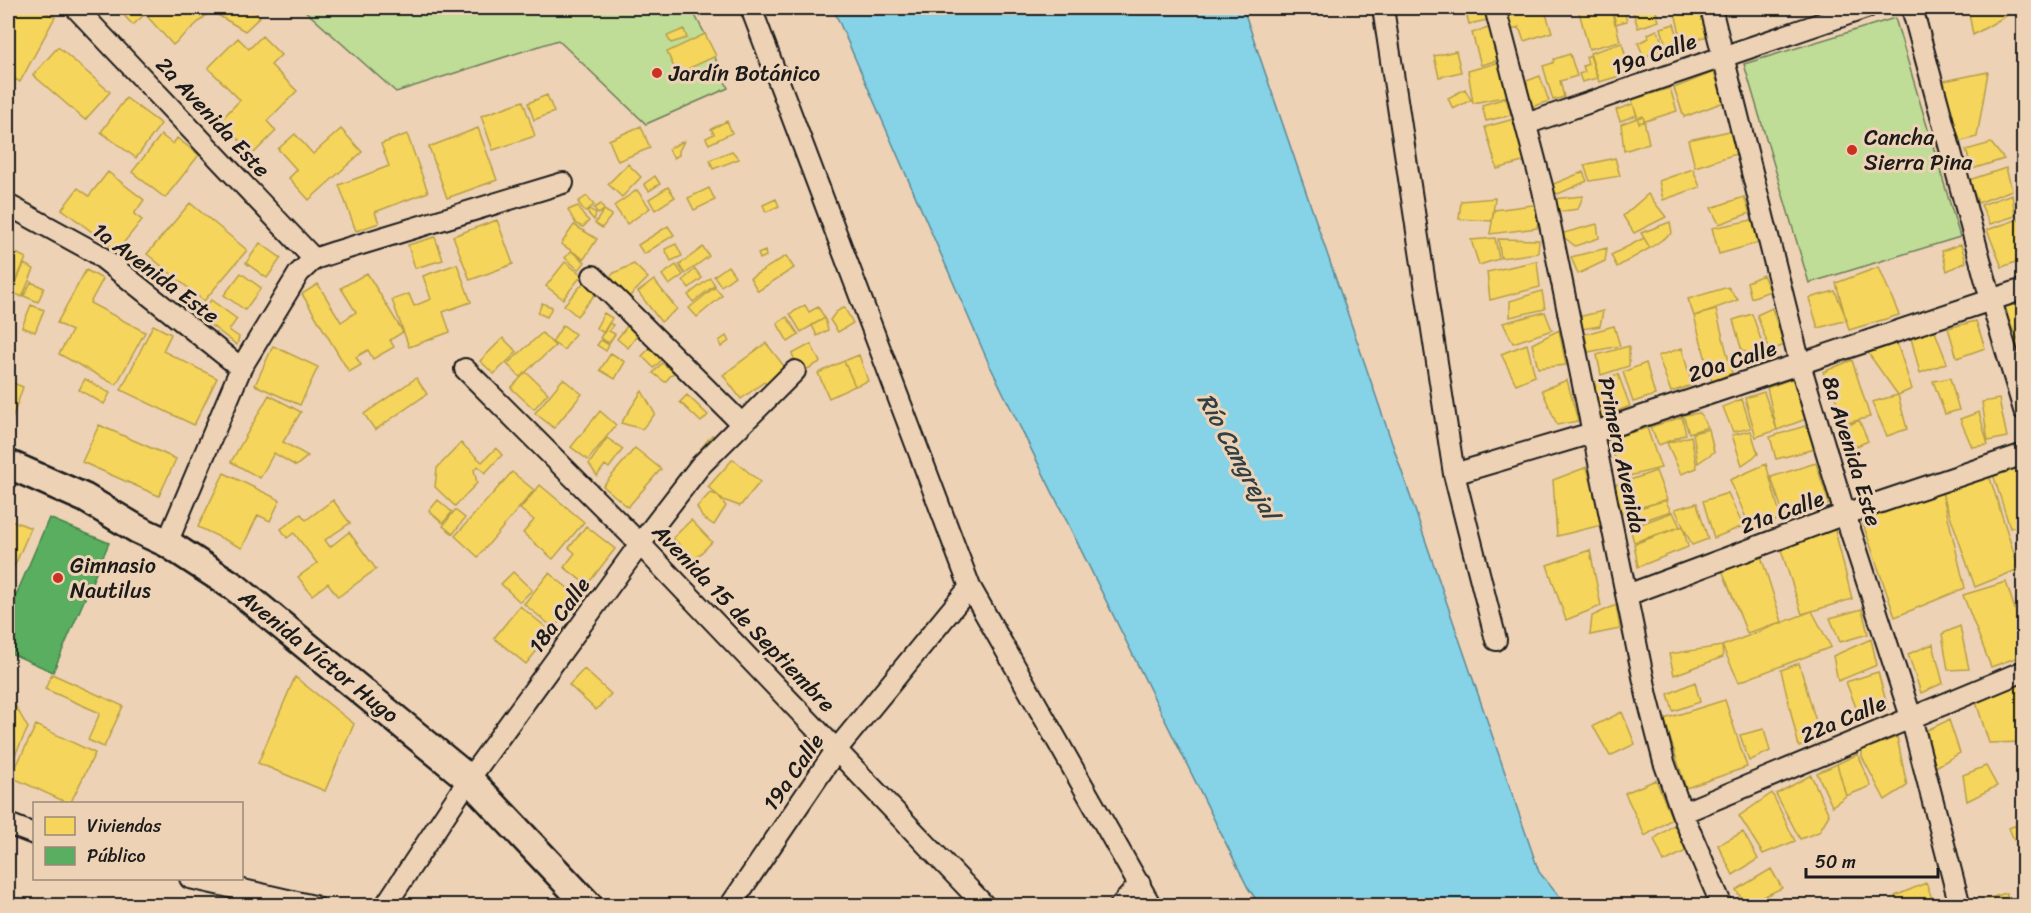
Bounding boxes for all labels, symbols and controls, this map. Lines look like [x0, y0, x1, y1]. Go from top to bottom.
street label: 19a Calle [1606, 21, 1702, 87]
street label: 2a Avenida Este [146, 47, 280, 187]
place label: Jardín Botánico [668, 54, 820, 93]
marker: Jardín Botánico [650, 66, 664, 80]
place label: Cancha Sierra Pina [1864, 118, 1973, 182]
marker: Cancha Sierra Pina [1845, 143, 1859, 157]
street label: 1a Avenida Este [84, 212, 228, 334]
street label: 20a Calle [1683, 328, 1782, 394]
street label: 8a Avenida Este [1811, 371, 1893, 531]
street label: Primera Avenida [1586, 373, 1658, 537]
water label: Río Cangrejal [1186, 385, 1293, 532]
street label: 21a Calle [1735, 479, 1830, 545]
street label: Avenida 15 de Septiembre [642, 513, 845, 722]
place label: Gimnasio Nautilus [70, 546, 156, 610]
street label: 18a Calle [518, 568, 601, 662]
marker: Gimnasio Nautilus [51, 571, 65, 585]
street label: Avenida Víctor Hugo [229, 578, 408, 733]
street label: 22a Calle [1794, 683, 1892, 755]
street label: 19a Calle [752, 725, 834, 819]
legend [33, 802, 243, 880]
text: Viviendas [87, 810, 162, 842]
text: Público [87, 840, 146, 872]
scale bar [1806, 841, 1938, 879]
text: 50 m [1815, 846, 1856, 878]

